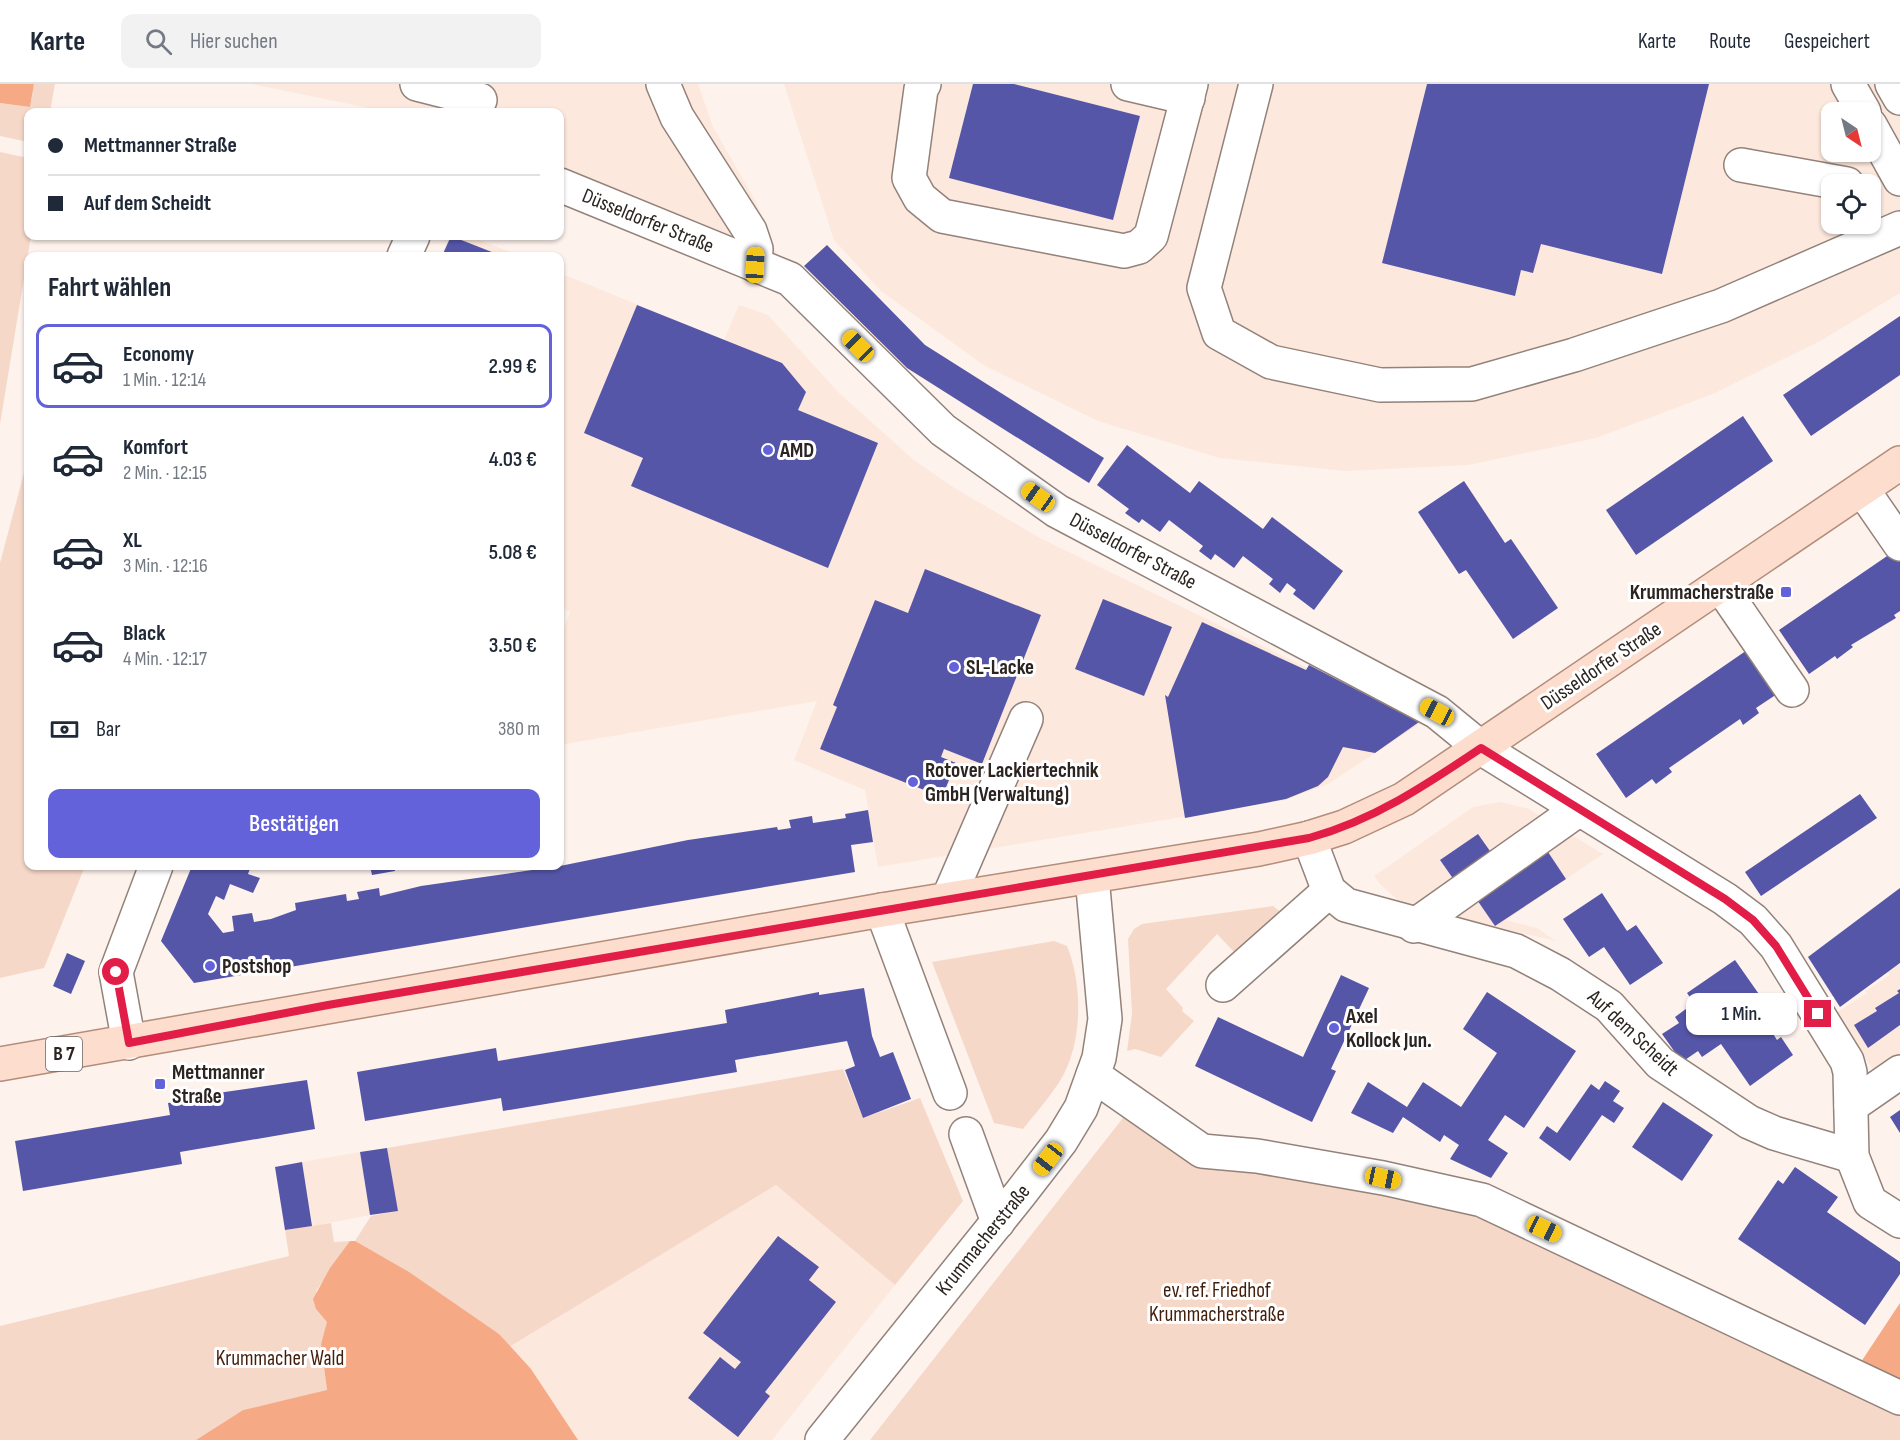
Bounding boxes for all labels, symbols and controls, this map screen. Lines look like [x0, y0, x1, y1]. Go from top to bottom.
search box [121, 14, 541, 68]
text: Karte [30, 25, 85, 58]
icon: search [142, 25, 175, 58]
text: Hier suchen [190, 28, 278, 55]
text: Karte [1638, 29, 1676, 54]
text: Route [1709, 29, 1751, 54]
text: Gespeichert [1784, 29, 1870, 54]
north arrow [1821, 102, 1881, 162]
map controls [1821, 102, 1881, 234]
text: Mettmanner Straße [84, 132, 237, 159]
button: locate [1821, 174, 1881, 234]
street label: Düsseldorfer Straße [578, 183, 718, 259]
text: Auf dem Scheidt [84, 190, 211, 217]
car [745, 247, 765, 283]
text: Fahrt wählen [48, 272, 171, 304]
car [839, 327, 877, 365]
icon: car [51, 339, 105, 393]
text: Economy [123, 341, 194, 368]
text: 2.99 € [488, 353, 537, 380]
text: 1 Min. · 12:14 [123, 368, 206, 392]
icon: car [51, 432, 105, 486]
text: Komfort [123, 434, 188, 461]
place label: AMD [779, 438, 814, 463]
marker: AMD [761, 443, 775, 457]
text: 4.03 € [489, 446, 537, 473]
text: 2 Min. · 12:15 [123, 461, 207, 485]
car [1018, 479, 1058, 515]
street label: Düsseldorfer Straße [1065, 507, 1201, 595]
icon: car [51, 525, 105, 579]
text: XL [123, 527, 142, 554]
text: 5.08 € [489, 539, 537, 566]
text: 3 Min. · 12:16 [123, 554, 208, 578]
place label: Krummacherstraße [1630, 580, 1774, 605]
marker: Krummacherstraße [1779, 585, 1793, 599]
street label: Düsseldorfer Straße [1536, 617, 1666, 715]
icon: car [51, 618, 105, 672]
text: Black [123, 620, 165, 647]
text: 3.50 € [489, 632, 537, 659]
text: 4 Min. · 12:17 [123, 647, 207, 671]
place label: SL-Lacke [966, 655, 1034, 680]
marker: SL-Lacke [947, 660, 961, 674]
car [1417, 696, 1457, 728]
icon: cash [48, 713, 81, 746]
text: Bar [96, 716, 121, 743]
text: 380 m [498, 717, 540, 741]
place label: Rotover Lackiertechnik GmbH (Verwaltung) [925, 758, 1099, 807]
marker: Rotover Lackiertechnik GmbH (Verwaltung) [906, 775, 920, 789]
button: Bestätigen [48, 789, 540, 858]
place label: Postshop [222, 954, 291, 979]
route start [102, 958, 129, 985]
marker: Postshop [203, 959, 217, 973]
street label: Auf dem Scheidt [1582, 984, 1684, 1081]
callout: 1 Min. [1686, 993, 1797, 1035]
route end [1804, 1000, 1831, 1027]
text: 1 Min. [1722, 1002, 1761, 1026]
place label: Axel Kollock Jun. [1345, 1004, 1432, 1053]
marker: Axel Kollock Jun. [1327, 1021, 1341, 1035]
road number: B 7 [46, 1037, 82, 1071]
place label: Mettmanner Straße [172, 1060, 265, 1109]
marker: Mettmanner Straße [153, 1077, 167, 1091]
car [1030, 1139, 1066, 1179]
car [1364, 1165, 1402, 1191]
street label: Krummacherstraße [931, 1179, 1035, 1301]
car [1524, 1213, 1564, 1245]
park label: ev. ref. Friedhof Krummacherstraße [1149, 1278, 1285, 1327]
park label: Krummacher Wald [216, 1346, 344, 1371]

